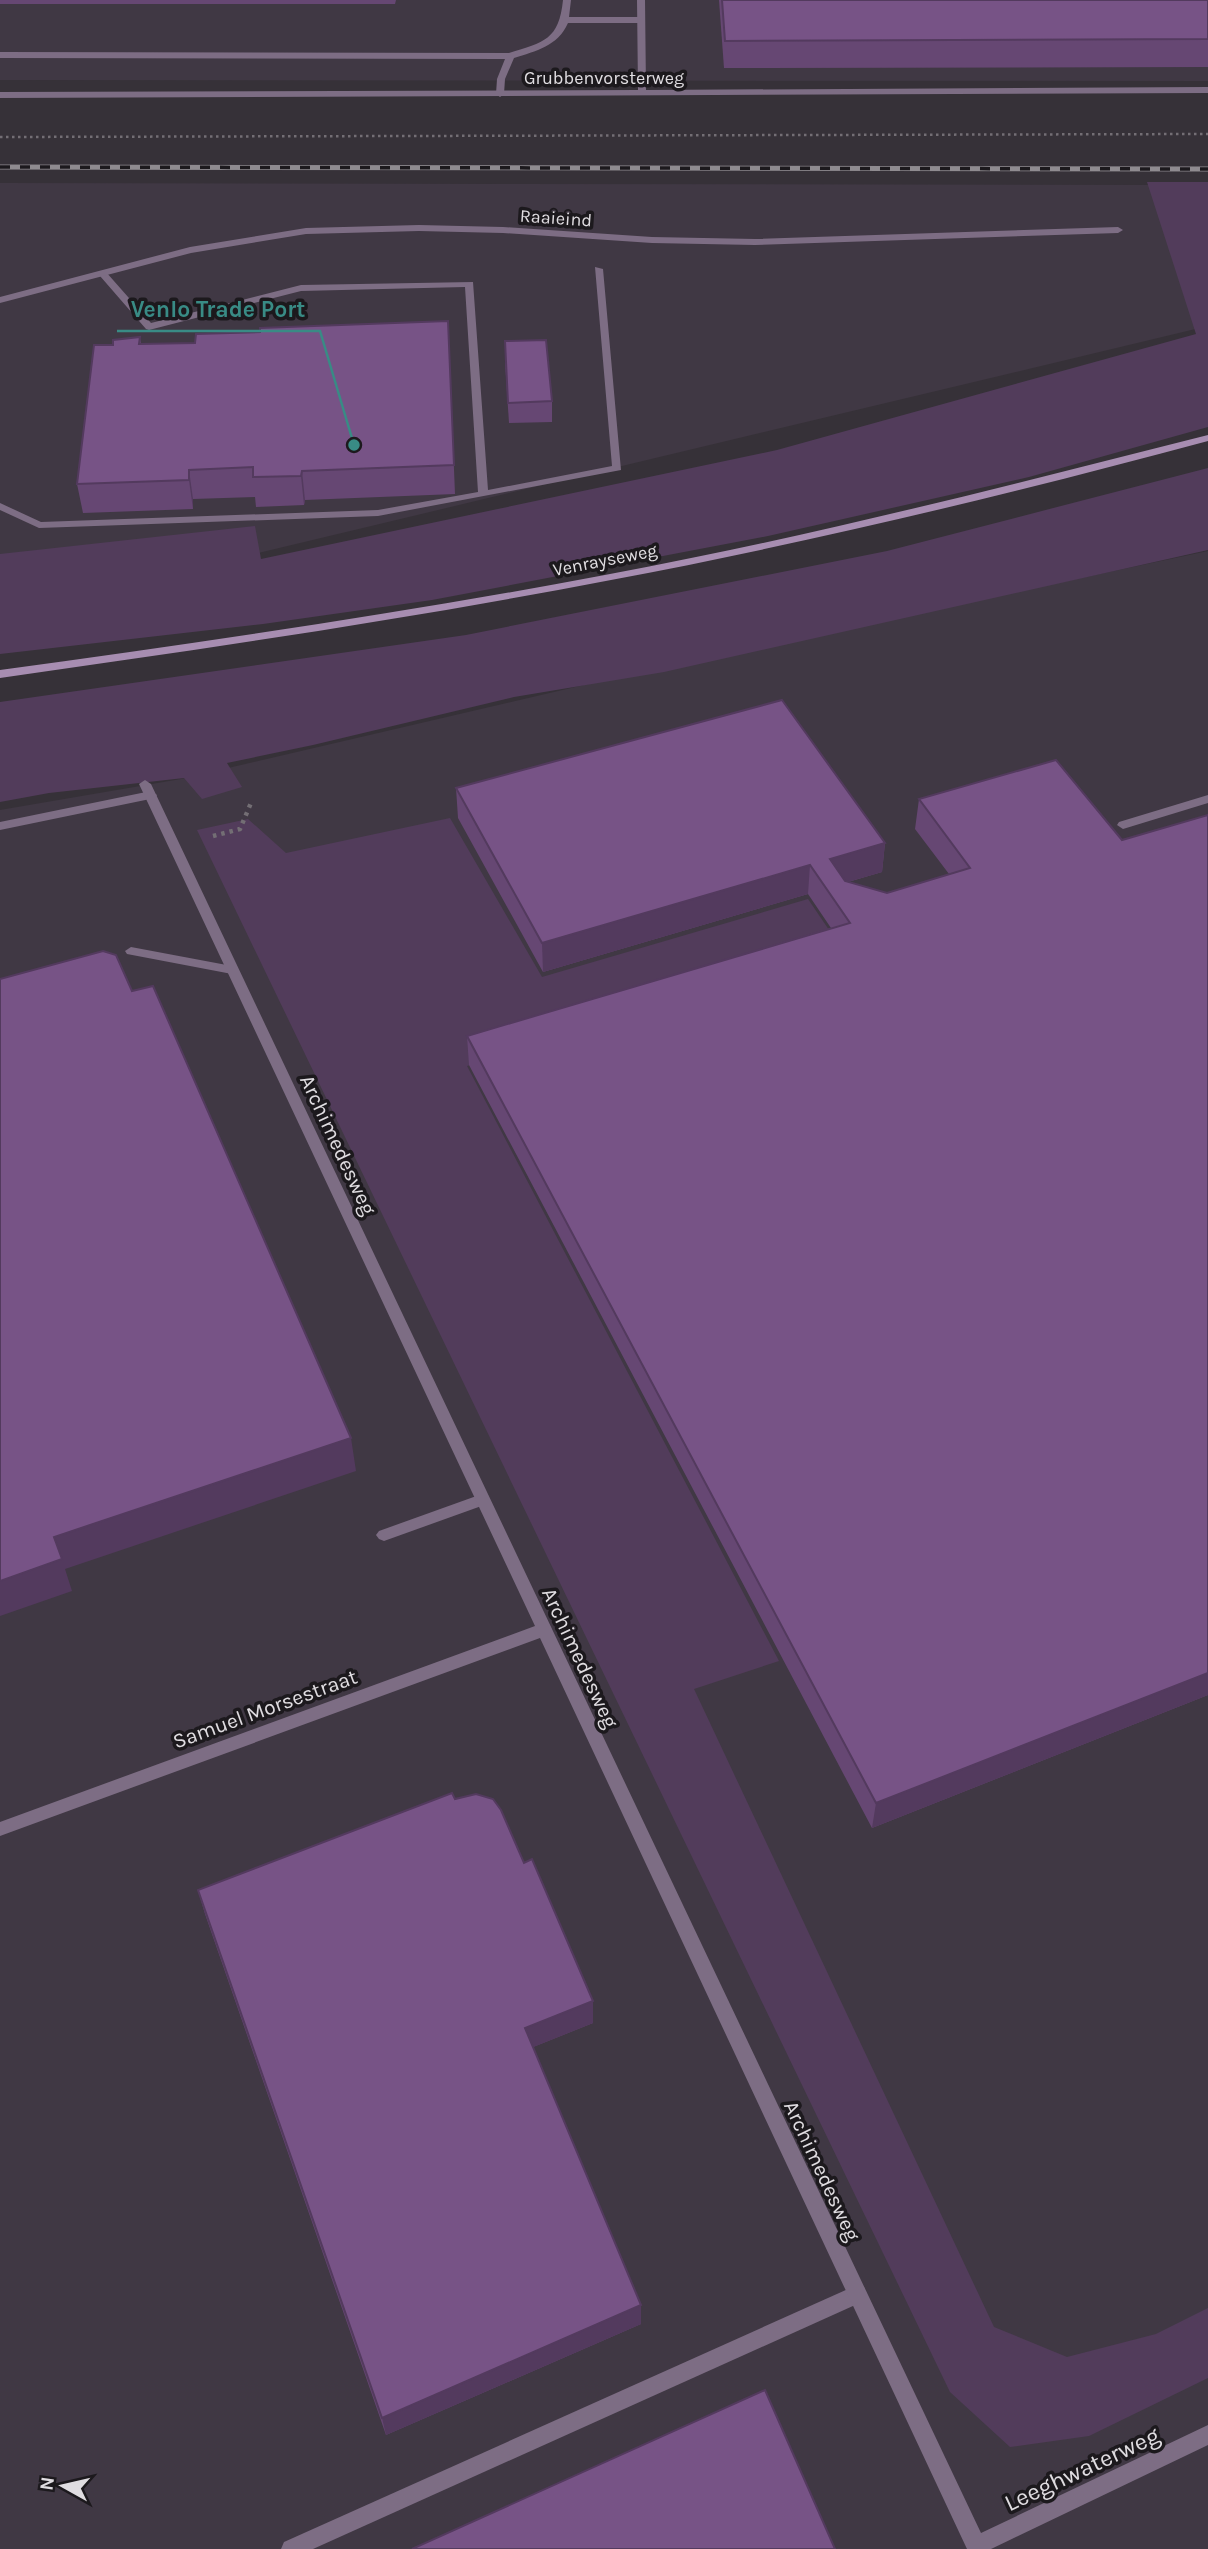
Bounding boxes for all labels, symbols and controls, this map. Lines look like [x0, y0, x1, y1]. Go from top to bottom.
street label: Grubbenvorsterweg [524, 67, 684, 89]
street label: Raaieind [519, 205, 593, 231]
callout: Venlo Trade Port [117, 287, 320, 331]
text: Venlo Trade Port [131, 296, 305, 323]
street label: Venrayseweg [551, 539, 659, 581]
street label: Archimedesweg [295, 1071, 381, 1219]
street label: Archimedesweg [537, 1584, 623, 1732]
street label: Samuel Morsestraat [170, 1664, 361, 1754]
street label: Archimedesweg [779, 2097, 865, 2245]
street label: Leeghwaterweg [1000, 2421, 1164, 2517]
north arrow [28, 2451, 98, 2521]
text: N [35, 2475, 59, 2492]

